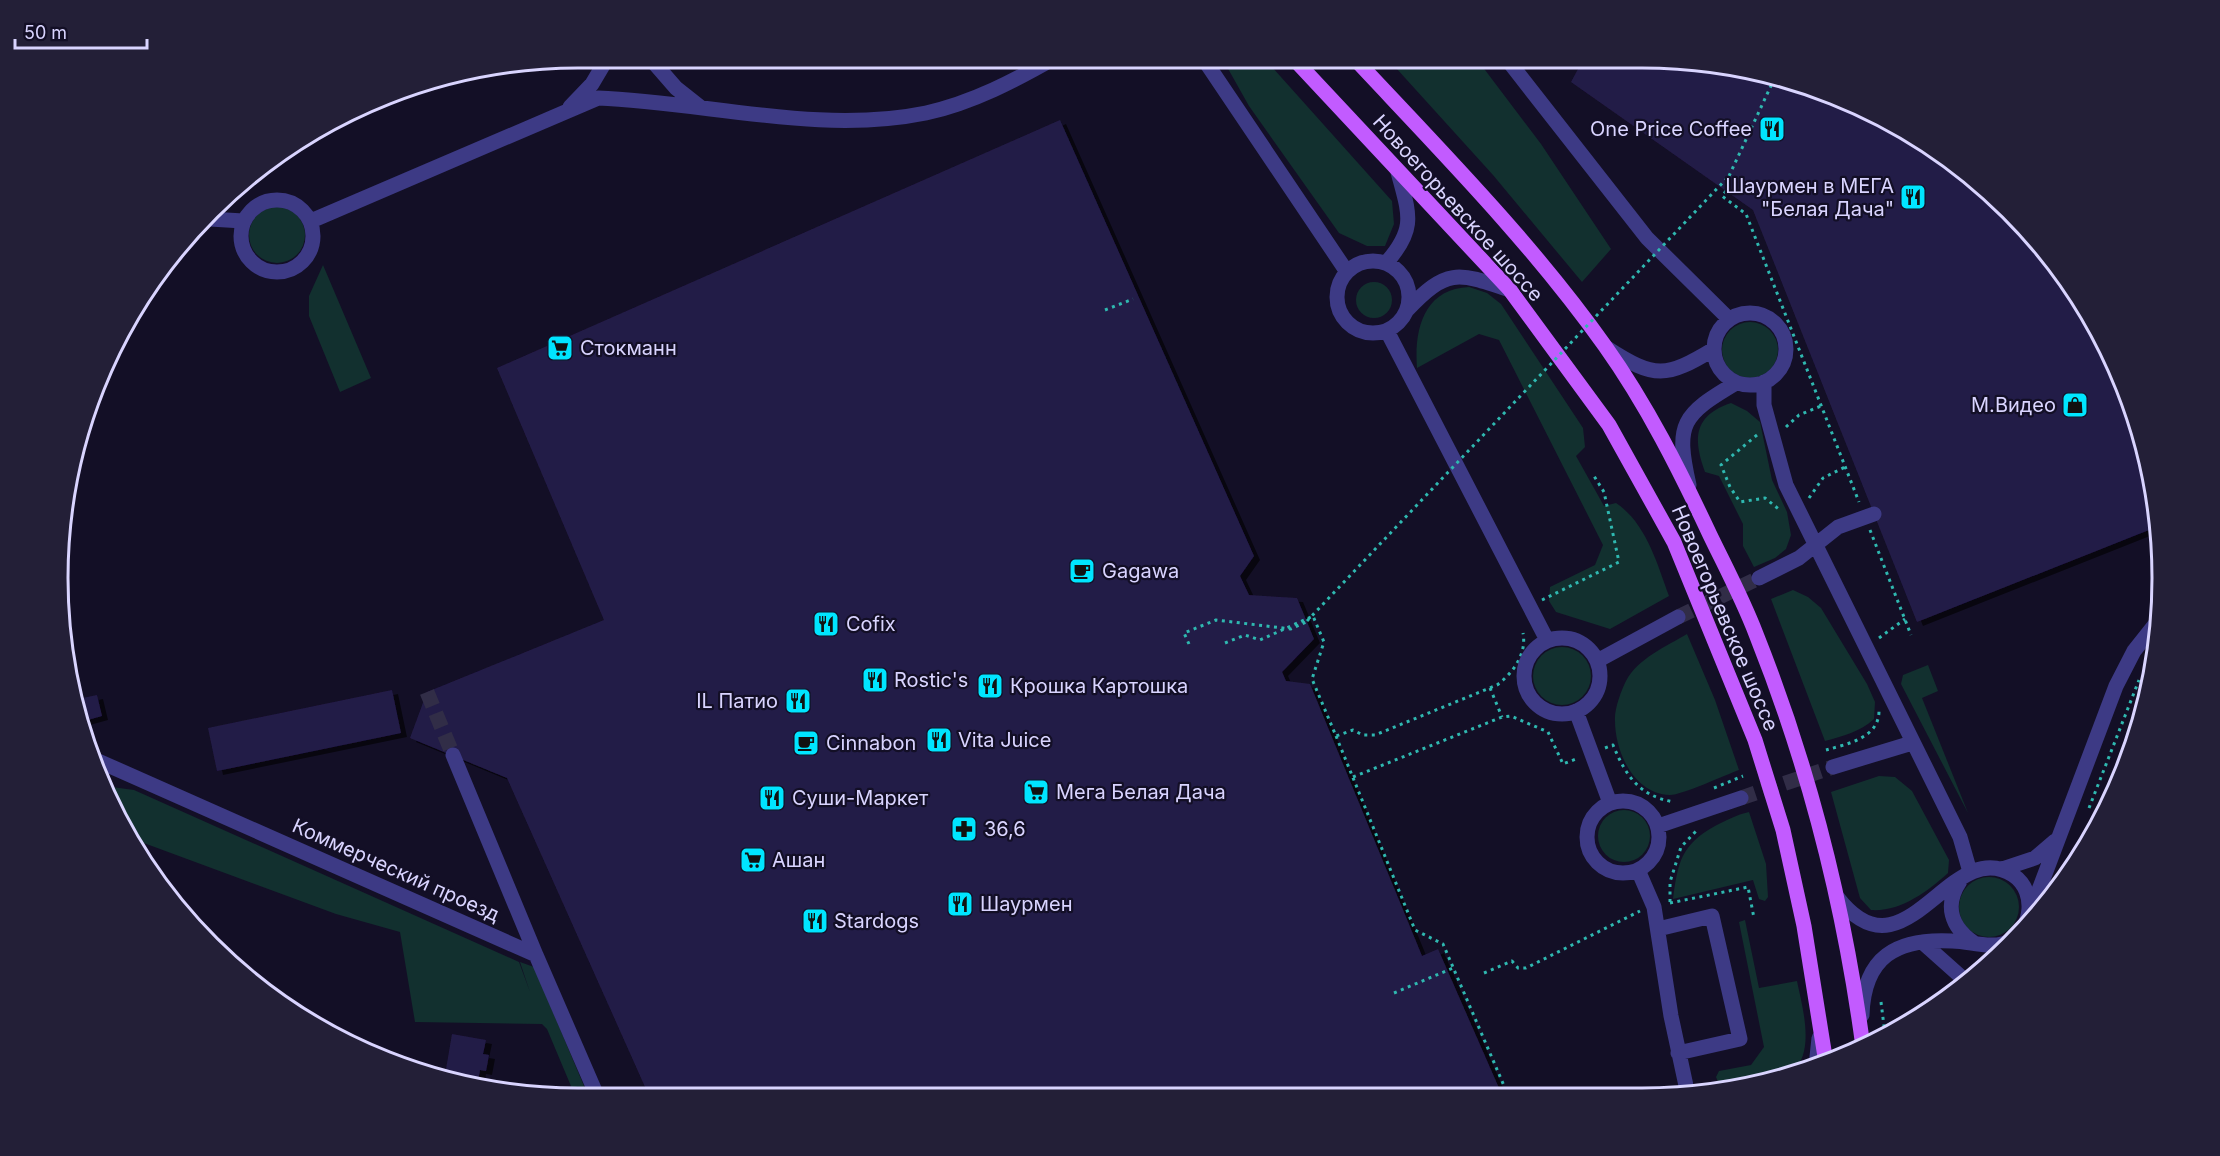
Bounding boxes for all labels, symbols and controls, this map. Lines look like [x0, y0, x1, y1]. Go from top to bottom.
scale bar [15, 12, 147, 50]
text: 50 m [24, 22, 67, 43]
street label: Новоегорьевское шоссе [1368, 110, 1548, 306]
restaurant icon: One Price Coffee [1757, 114, 1787, 144]
place label: One Price Coffee [1590, 117, 1752, 141]
place label: Шаурмен в МЕГА "Белая Дача" [1725, 174, 1894, 221]
restaurant icon: Шаурмен в МЕГА "Белая Дача" [1898, 182, 1928, 212]
supermarket icon: Стокманн [545, 333, 575, 363]
place label: Стокманн [580, 336, 677, 360]
shop icon: М.Видео [2060, 390, 2090, 420]
place label: М.Видео [1971, 393, 2056, 417]
street label: Новоегорьевское шоссе [1667, 502, 1783, 734]
cafe icon: Gagawa [1067, 556, 1097, 586]
place label: Gagawa [1102, 559, 1179, 583]
restaurant icon: Cofix [811, 609, 841, 639]
place label: Cofix [846, 612, 896, 636]
restaurant icon: Rostic's [860, 665, 890, 695]
place label: Rostic's [894, 668, 968, 692]
restaurant icon: Крошка Картошка [975, 671, 1005, 701]
place label: Крошка Картошка [1010, 674, 1188, 698]
restaurant icon: IL Патио [783, 686, 813, 716]
place label: IL Патио [696, 689, 778, 713]
restaurant icon: Vita Juice [924, 725, 954, 755]
cafe icon: Cinnabon [791, 728, 821, 758]
place label: Vita Juice [958, 728, 1051, 752]
place label: Cinnabon [826, 731, 916, 755]
supermarket icon: Мега Белая Дача [1021, 777, 1051, 807]
place label: Мега Белая Дача [1056, 780, 1226, 804]
restaurant icon: Суши-Маркет [757, 783, 787, 813]
place label: Суши-Маркет [792, 786, 929, 810]
street label: Коммерческий проезд [289, 813, 503, 927]
pharmacy icon: 36,6 [949, 814, 979, 844]
place label: 36,6 [984, 817, 1026, 841]
supermarket icon: Ашан [738, 845, 768, 875]
place label: Ашан [772, 848, 825, 872]
restaurant icon: Шаурмен [945, 889, 975, 919]
place label: Шаурмен [980, 892, 1072, 916]
restaurant icon: Stardogs [800, 906, 830, 936]
place label: Stardogs [834, 909, 919, 933]

